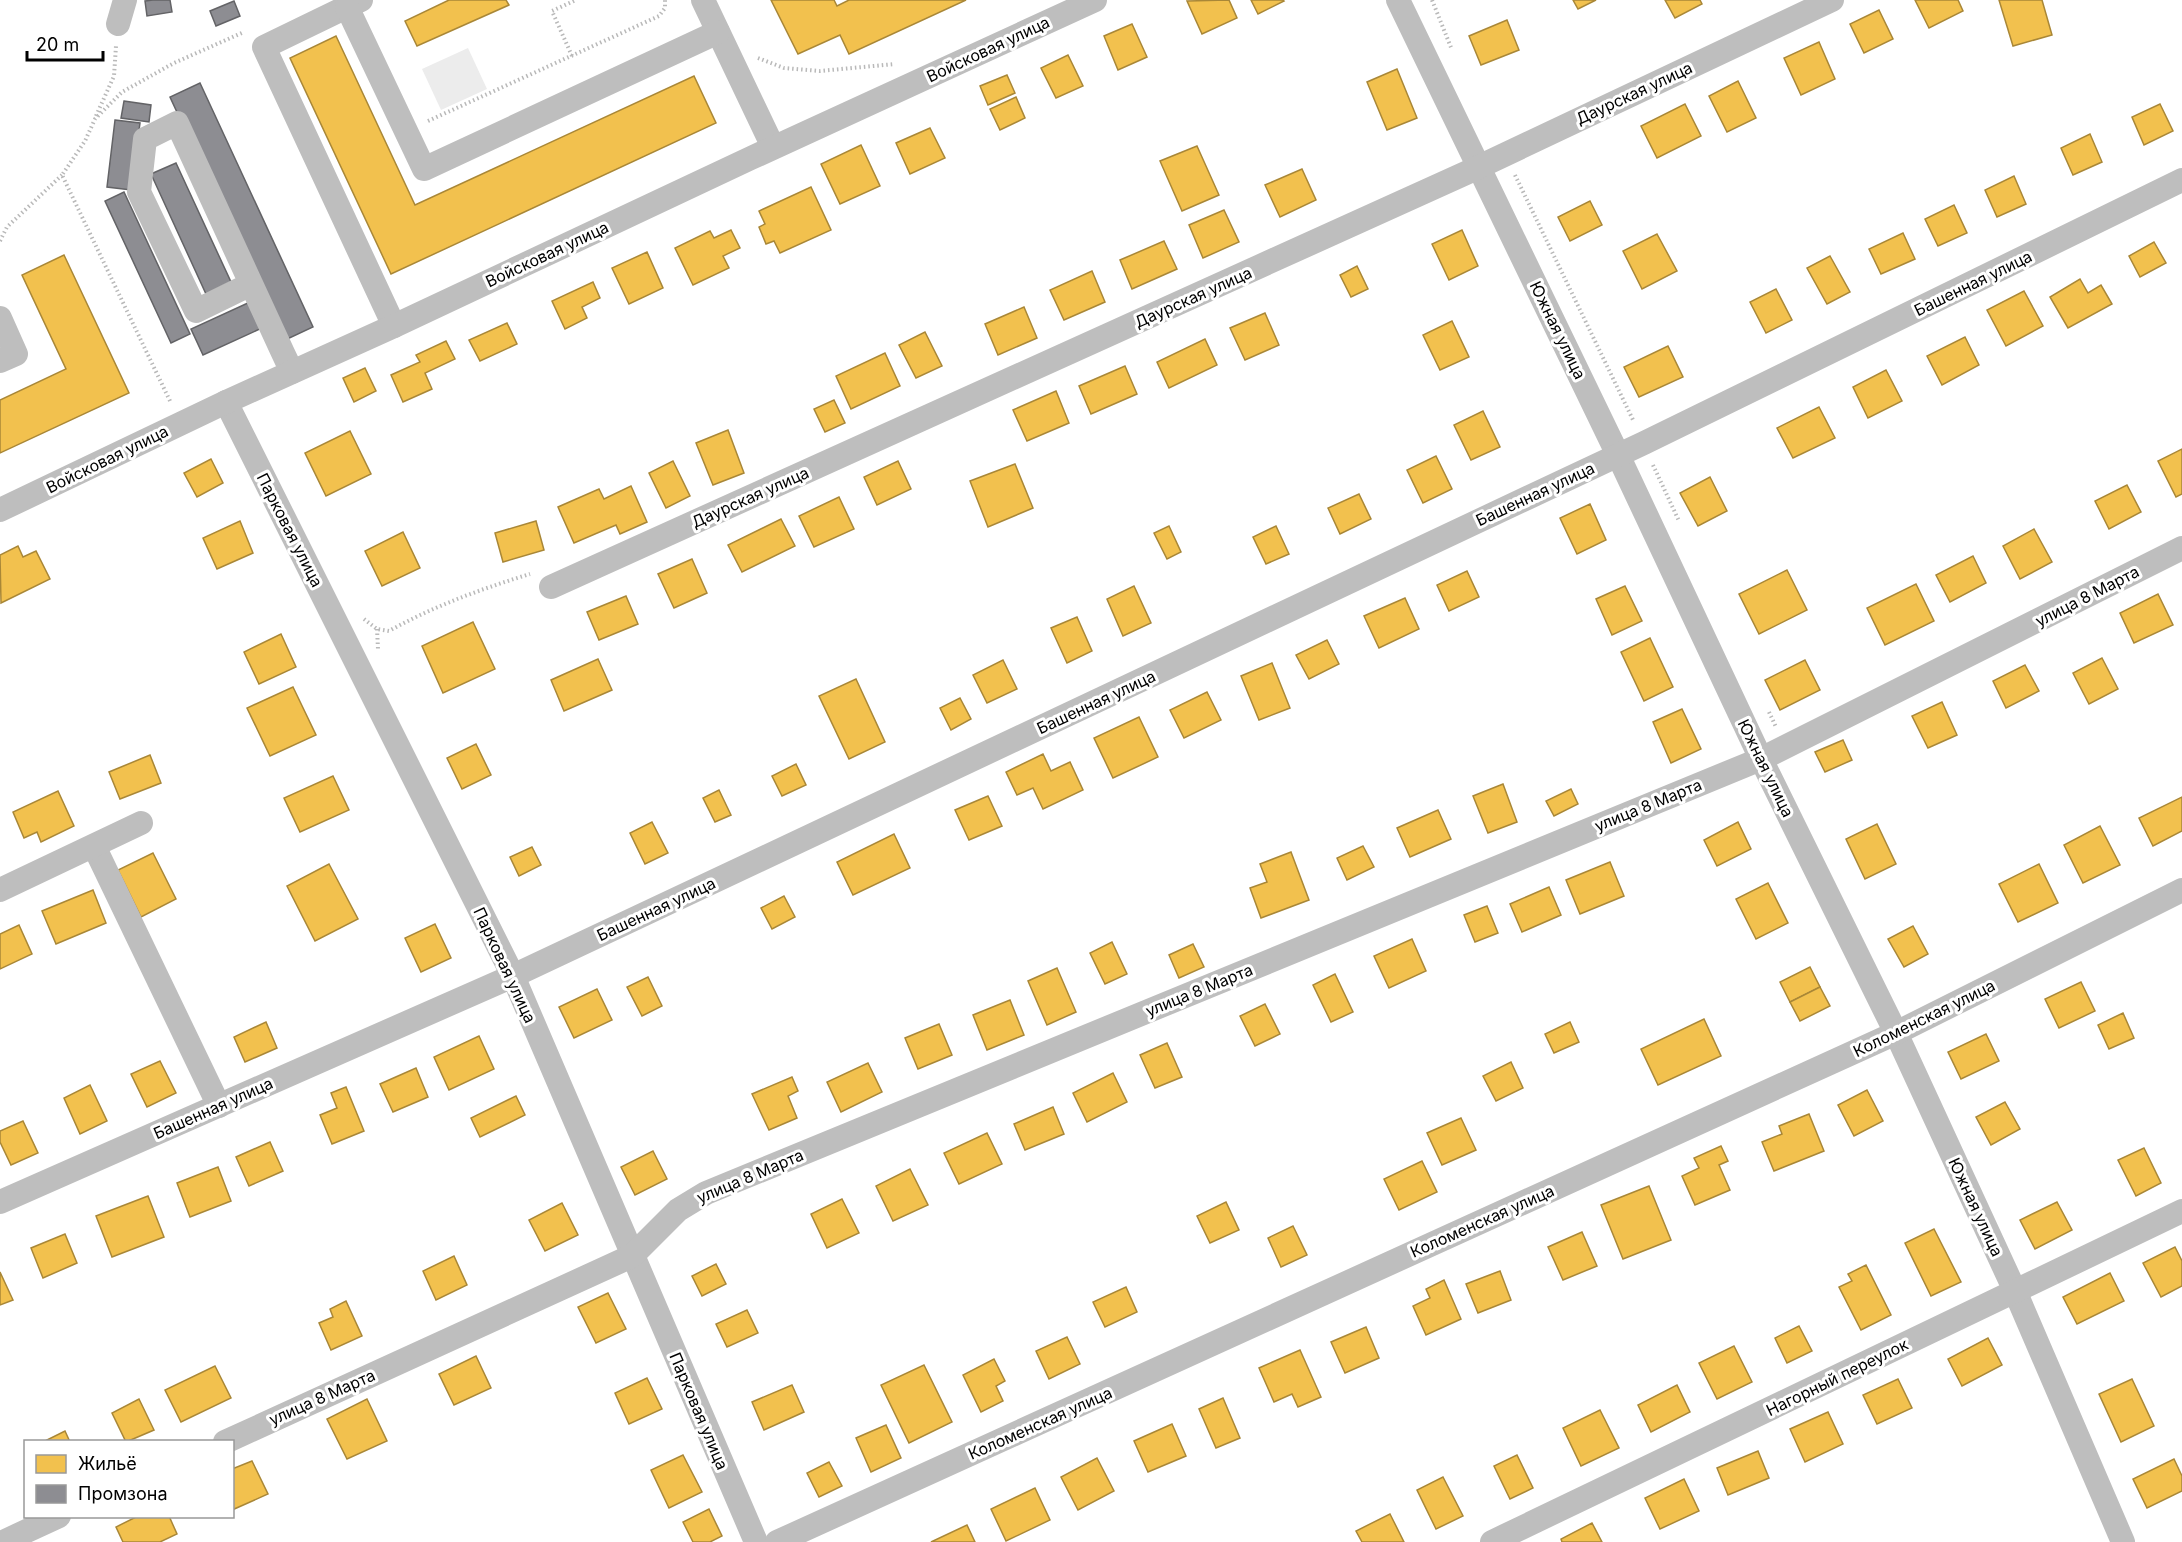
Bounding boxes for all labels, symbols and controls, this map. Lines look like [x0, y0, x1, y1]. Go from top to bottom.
street label: Войсковая улица [923, 12, 1053, 86]
scale bar [27, 24, 104, 62]
text: 20 m [36, 34, 79, 55]
street label: Даурская улица [1573, 57, 1695, 129]
street label: Войсковая улица [482, 217, 612, 291]
street label: Башенная улица [1911, 246, 2035, 320]
street label: Даурская улица [1131, 262, 1255, 332]
street label: Южная улица [1526, 278, 1590, 382]
street label: Войсковая улица [43, 421, 171, 497]
street label: Башенная улица [1473, 458, 1597, 530]
street label: Даурская улица [688, 462, 812, 532]
street label: Парковая улица [253, 470, 327, 590]
street label: улица 8 Марта [2032, 561, 2142, 631]
street label: Башенная улица [1034, 666, 1158, 738]
street label: Южная улица [1734, 716, 1798, 820]
street label: улица 8 Марта [1591, 774, 1705, 836]
street label: Башенная улица [594, 873, 718, 945]
street label: Парковая улица [469, 904, 541, 1026]
street label: улица 8 Марта [1142, 959, 1256, 1021]
street label: Коломенская улица [1850, 975, 1998, 1061]
street label: Башенная улица [150, 1073, 276, 1143]
street label: улица 8 Марта [694, 1145, 806, 1207]
street label: Южная улица [1944, 1155, 2008, 1259]
street label: Коломенская улица [1407, 1180, 1557, 1262]
street label: Нагорный переулок [1763, 1334, 1912, 1420]
street label: Парковая улица [665, 1349, 733, 1473]
street label: улица 8 Марта [266, 1365, 378, 1429]
street label: Коломенская улица [965, 1382, 1115, 1464]
legend [24, 1440, 234, 1518]
text: Жильё [78, 1453, 137, 1474]
text: Промзона [78, 1483, 168, 1504]

